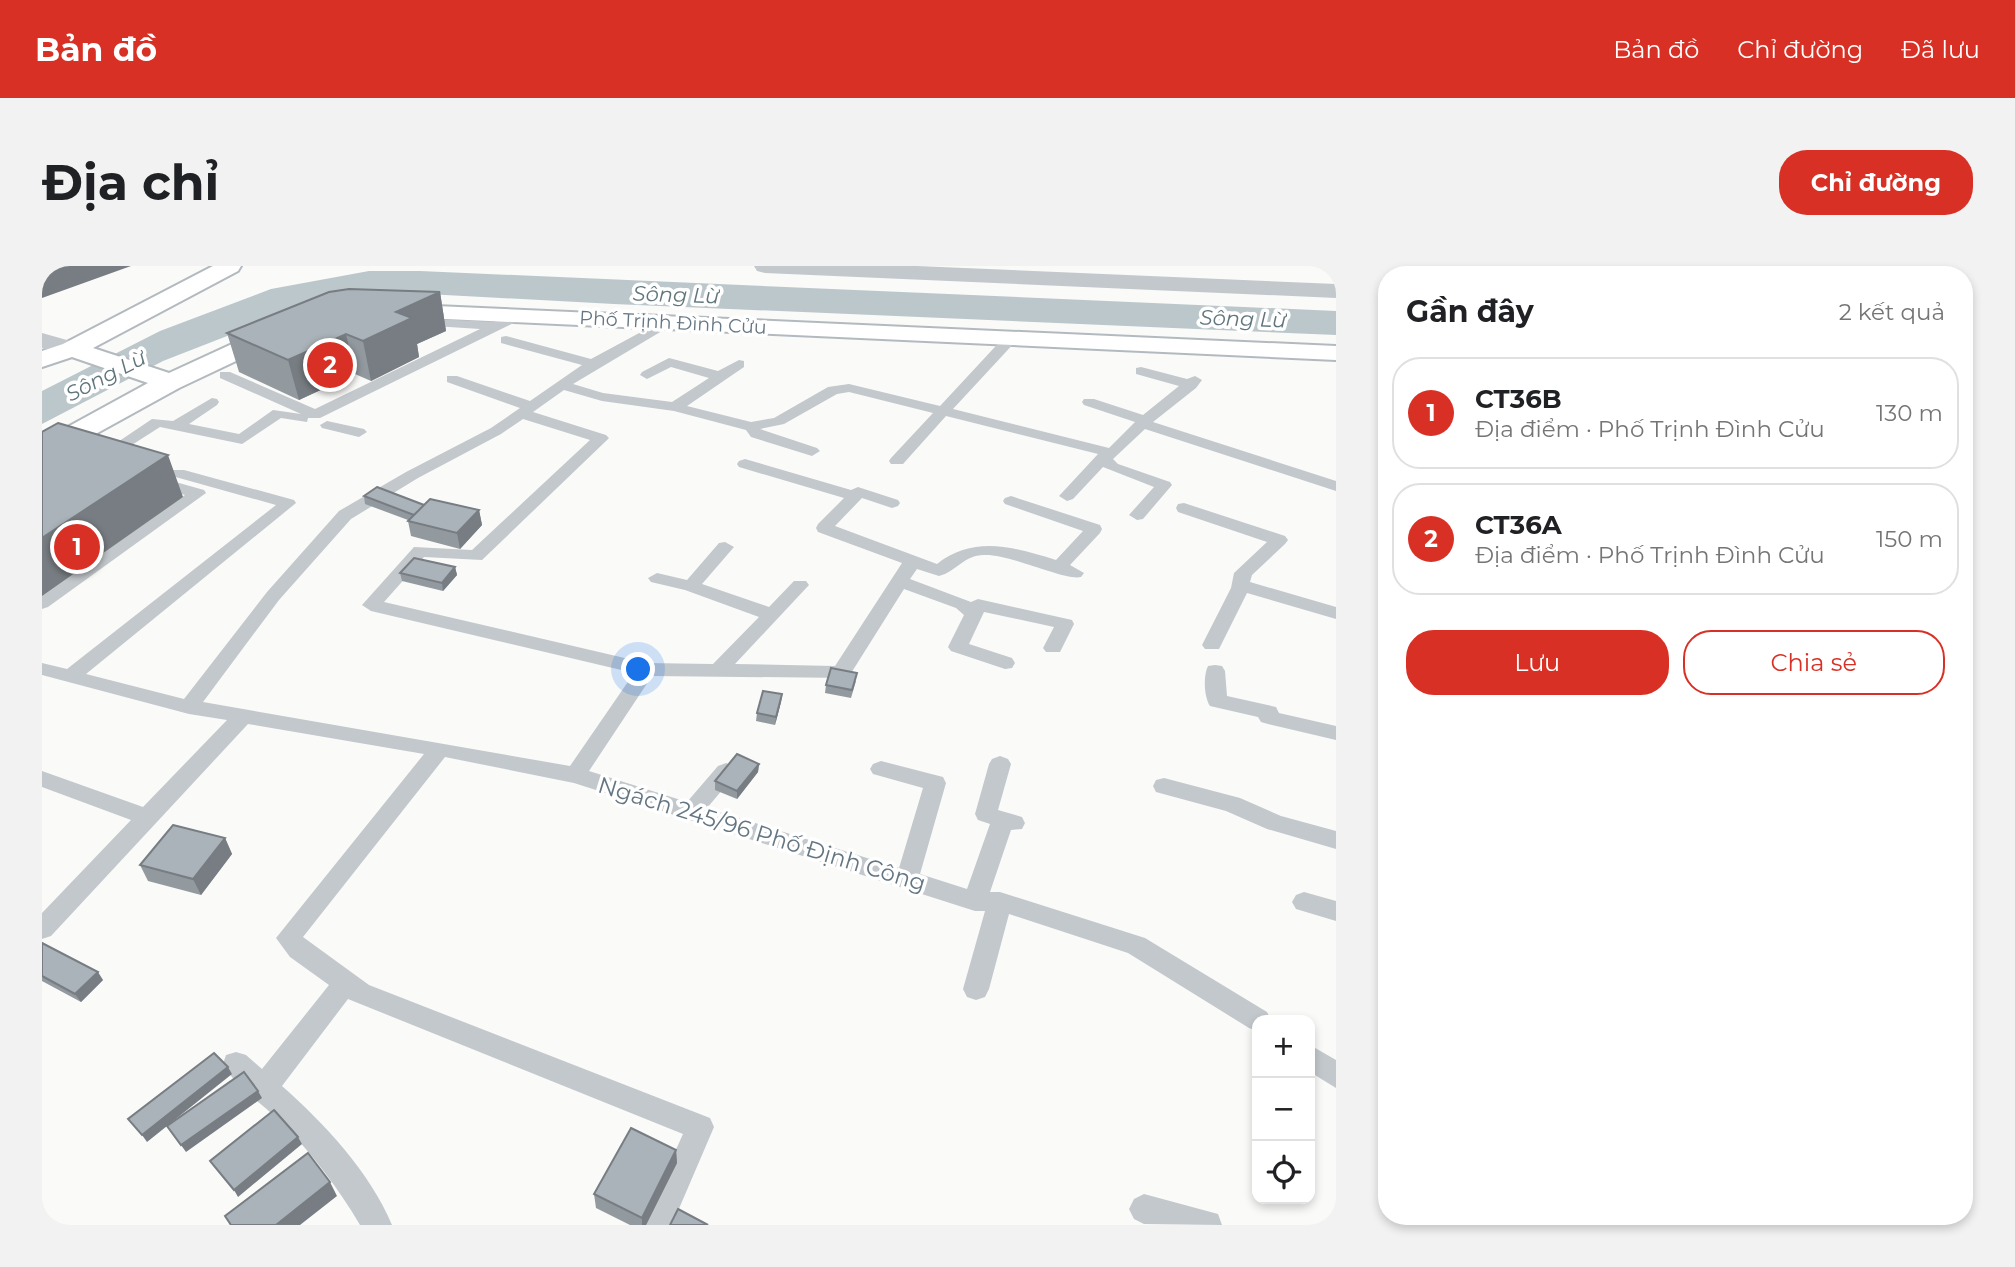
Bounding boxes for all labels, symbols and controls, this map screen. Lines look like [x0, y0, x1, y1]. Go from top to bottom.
text: Bản đồ [35, 29, 157, 69]
text: Bản đồ [1613, 35, 1699, 64]
text: Chỉ đường [1737, 35, 1863, 64]
text: Đã lưu [1901, 35, 1980, 64]
button: Chỉ đường [1779, 150, 1973, 215]
text: Địa chỉ [42, 153, 219, 212]
water label: Sông Lừ [632, 280, 720, 309]
text: Gần đây [1406, 293, 1534, 330]
text: 2 kết quả [1839, 298, 1945, 326]
water label: Sông Lừ [1199, 304, 1287, 333]
street label: Phố Trịnh Đình Cửu [579, 306, 767, 339]
pin: 2 [307, 339, 353, 391]
water label: Sông Lừ [62, 344, 151, 406]
text: CT36B [1475, 383, 1562, 415]
text: 1 [1426, 399, 1436, 427]
text: 130 m [1876, 399, 1943, 427]
text: Địa điểm · Phố Trịnh Đình Cửu [1475, 415, 1825, 443]
text: CT36A [1475, 509, 1562, 541]
pin: 1 [54, 521, 100, 573]
text: 2 [1424, 525, 1438, 553]
text: 150 m [1876, 525, 1943, 553]
text: Địa điểm · Phố Trịnh Đình Cửu [1475, 541, 1825, 569]
button: Lưu [1406, 630, 1669, 695]
button: Chia sẻ [1683, 630, 1945, 695]
your location [621, 652, 655, 686]
street label: Ngách 245/96 Phố Định Công [595, 771, 929, 897]
map controls [1252, 1015, 1315, 1204]
button: + [1252, 1015, 1315, 1078]
button: − [1252, 1078, 1315, 1141]
button: locate [1252, 1141, 1315, 1204]

